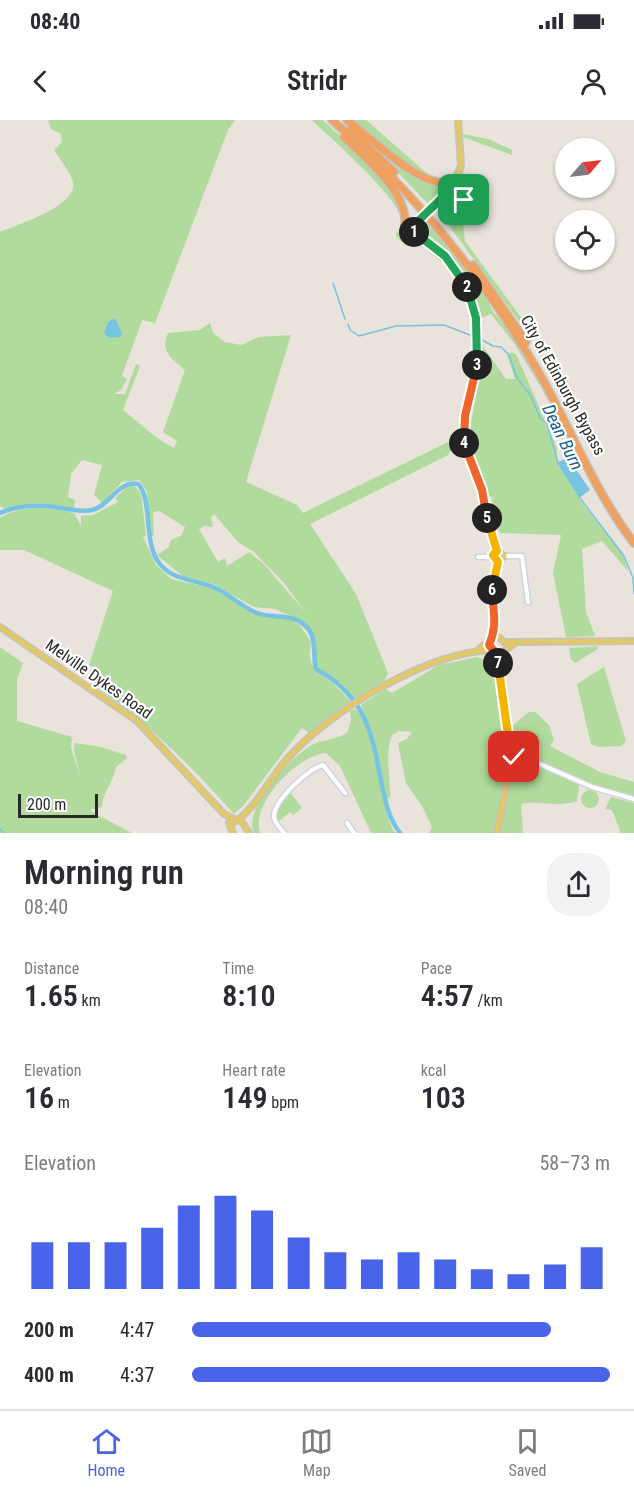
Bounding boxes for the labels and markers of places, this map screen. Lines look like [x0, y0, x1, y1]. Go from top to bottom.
pin [438, 174, 489, 225]
pin: 1 [399, 217, 429, 247]
pin: 2 [452, 272, 482, 302]
pin: 3 [462, 350, 492, 380]
pin: 4 [449, 428, 479, 458]
pin: 5 [472, 503, 502, 533]
pin: 6 [477, 575, 507, 605]
pin: 7 [483, 648, 513, 678]
pin [488, 731, 539, 782]

